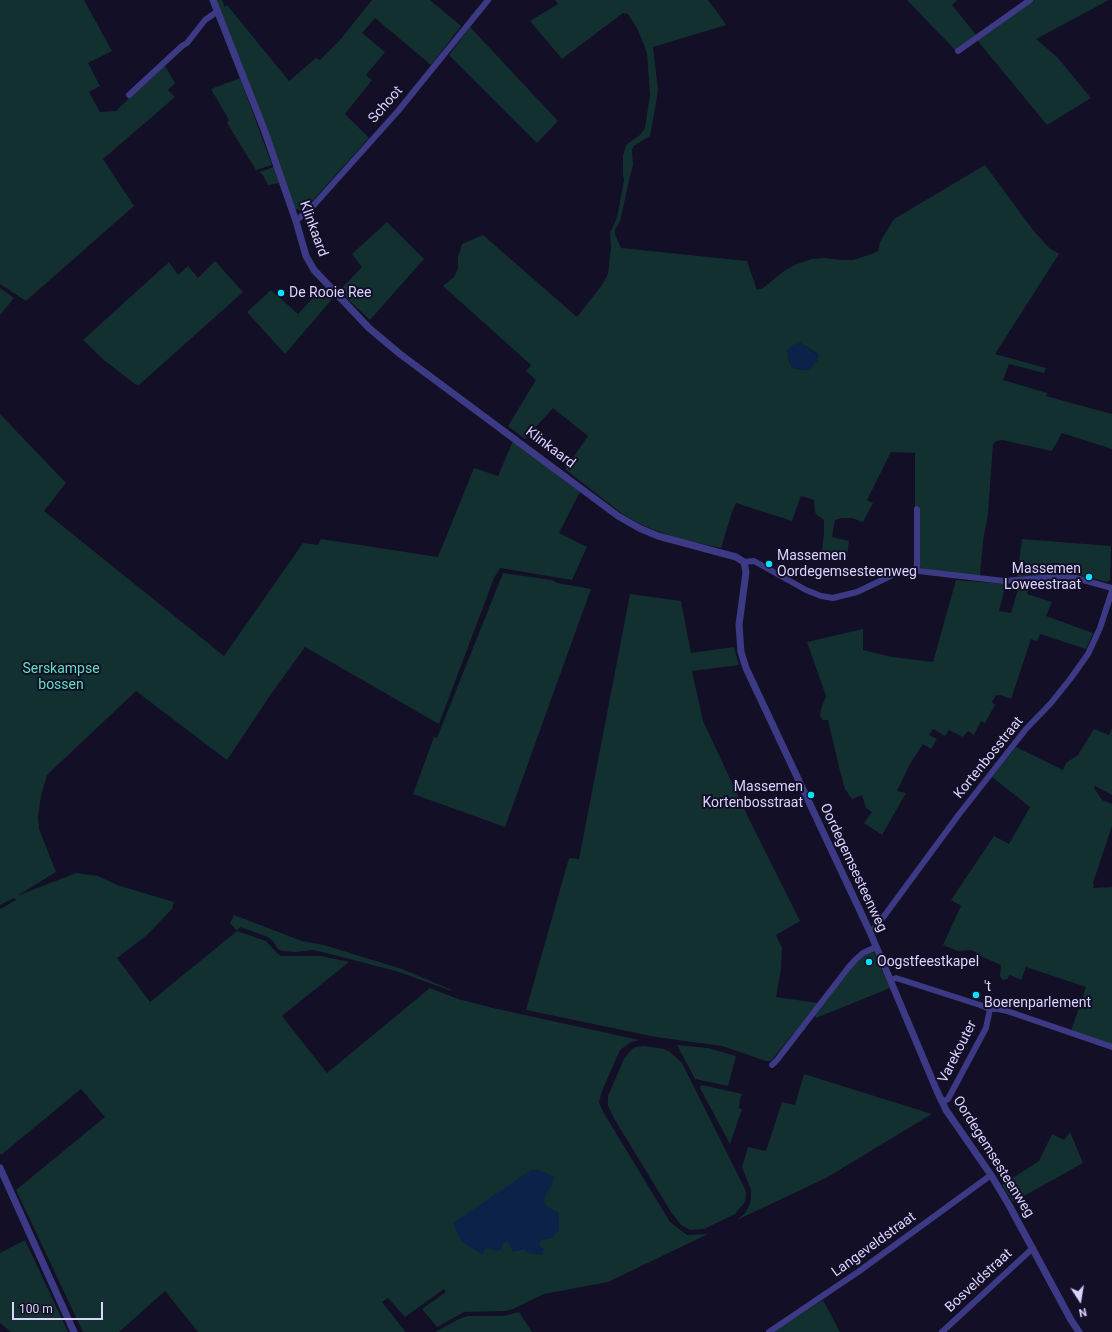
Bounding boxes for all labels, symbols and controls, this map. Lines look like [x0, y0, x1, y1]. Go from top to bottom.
street label: Schoot [365, 83, 407, 127]
street label: Klinkaard [295, 199, 331, 259]
place label: De Rooie Ree [289, 285, 371, 301]
marker: De Rooie Ree [276, 288, 286, 298]
street label: Klinkaard [522, 424, 578, 472]
place label: Massemen Oordegemsesteenweg [777, 548, 917, 580]
marker: Massemen Oordegemsesteenweg [764, 559, 774, 569]
place label: Massemen Loweestraat [1004, 561, 1081, 594]
marker: Massemen Loweestraat [1084, 572, 1094, 582]
park label: Serskampse bossen [22, 661, 100, 694]
street label: Kortenbosstraat [951, 714, 1027, 802]
place label: Massemen Kortenbosstraat [702, 779, 803, 812]
marker: Massemen Kortenbosstraat [806, 790, 816, 800]
street label: Oordegemsesteenweg [816, 801, 890, 935]
place label: Oogstfeestkapel [877, 954, 979, 970]
marker: Oogstfeestkapel [864, 957, 874, 967]
place label: 't Boerenparlement [984, 979, 1091, 1012]
marker: 't Boerenparlement [971, 990, 981, 1000]
street label: Varekouter [935, 1018, 981, 1086]
street label: Oordegemsesteenweg [949, 1093, 1037, 1221]
street label: Langeveldstraat [829, 1209, 919, 1281]
street label: Bosveldstraat [942, 1246, 1016, 1316]
north arrow [1060, 1280, 1100, 1320]
scale bar [14, 1294, 105, 1320]
text: 100 m [19, 1302, 53, 1316]
text: N [1077, 1305, 1088, 1319]

